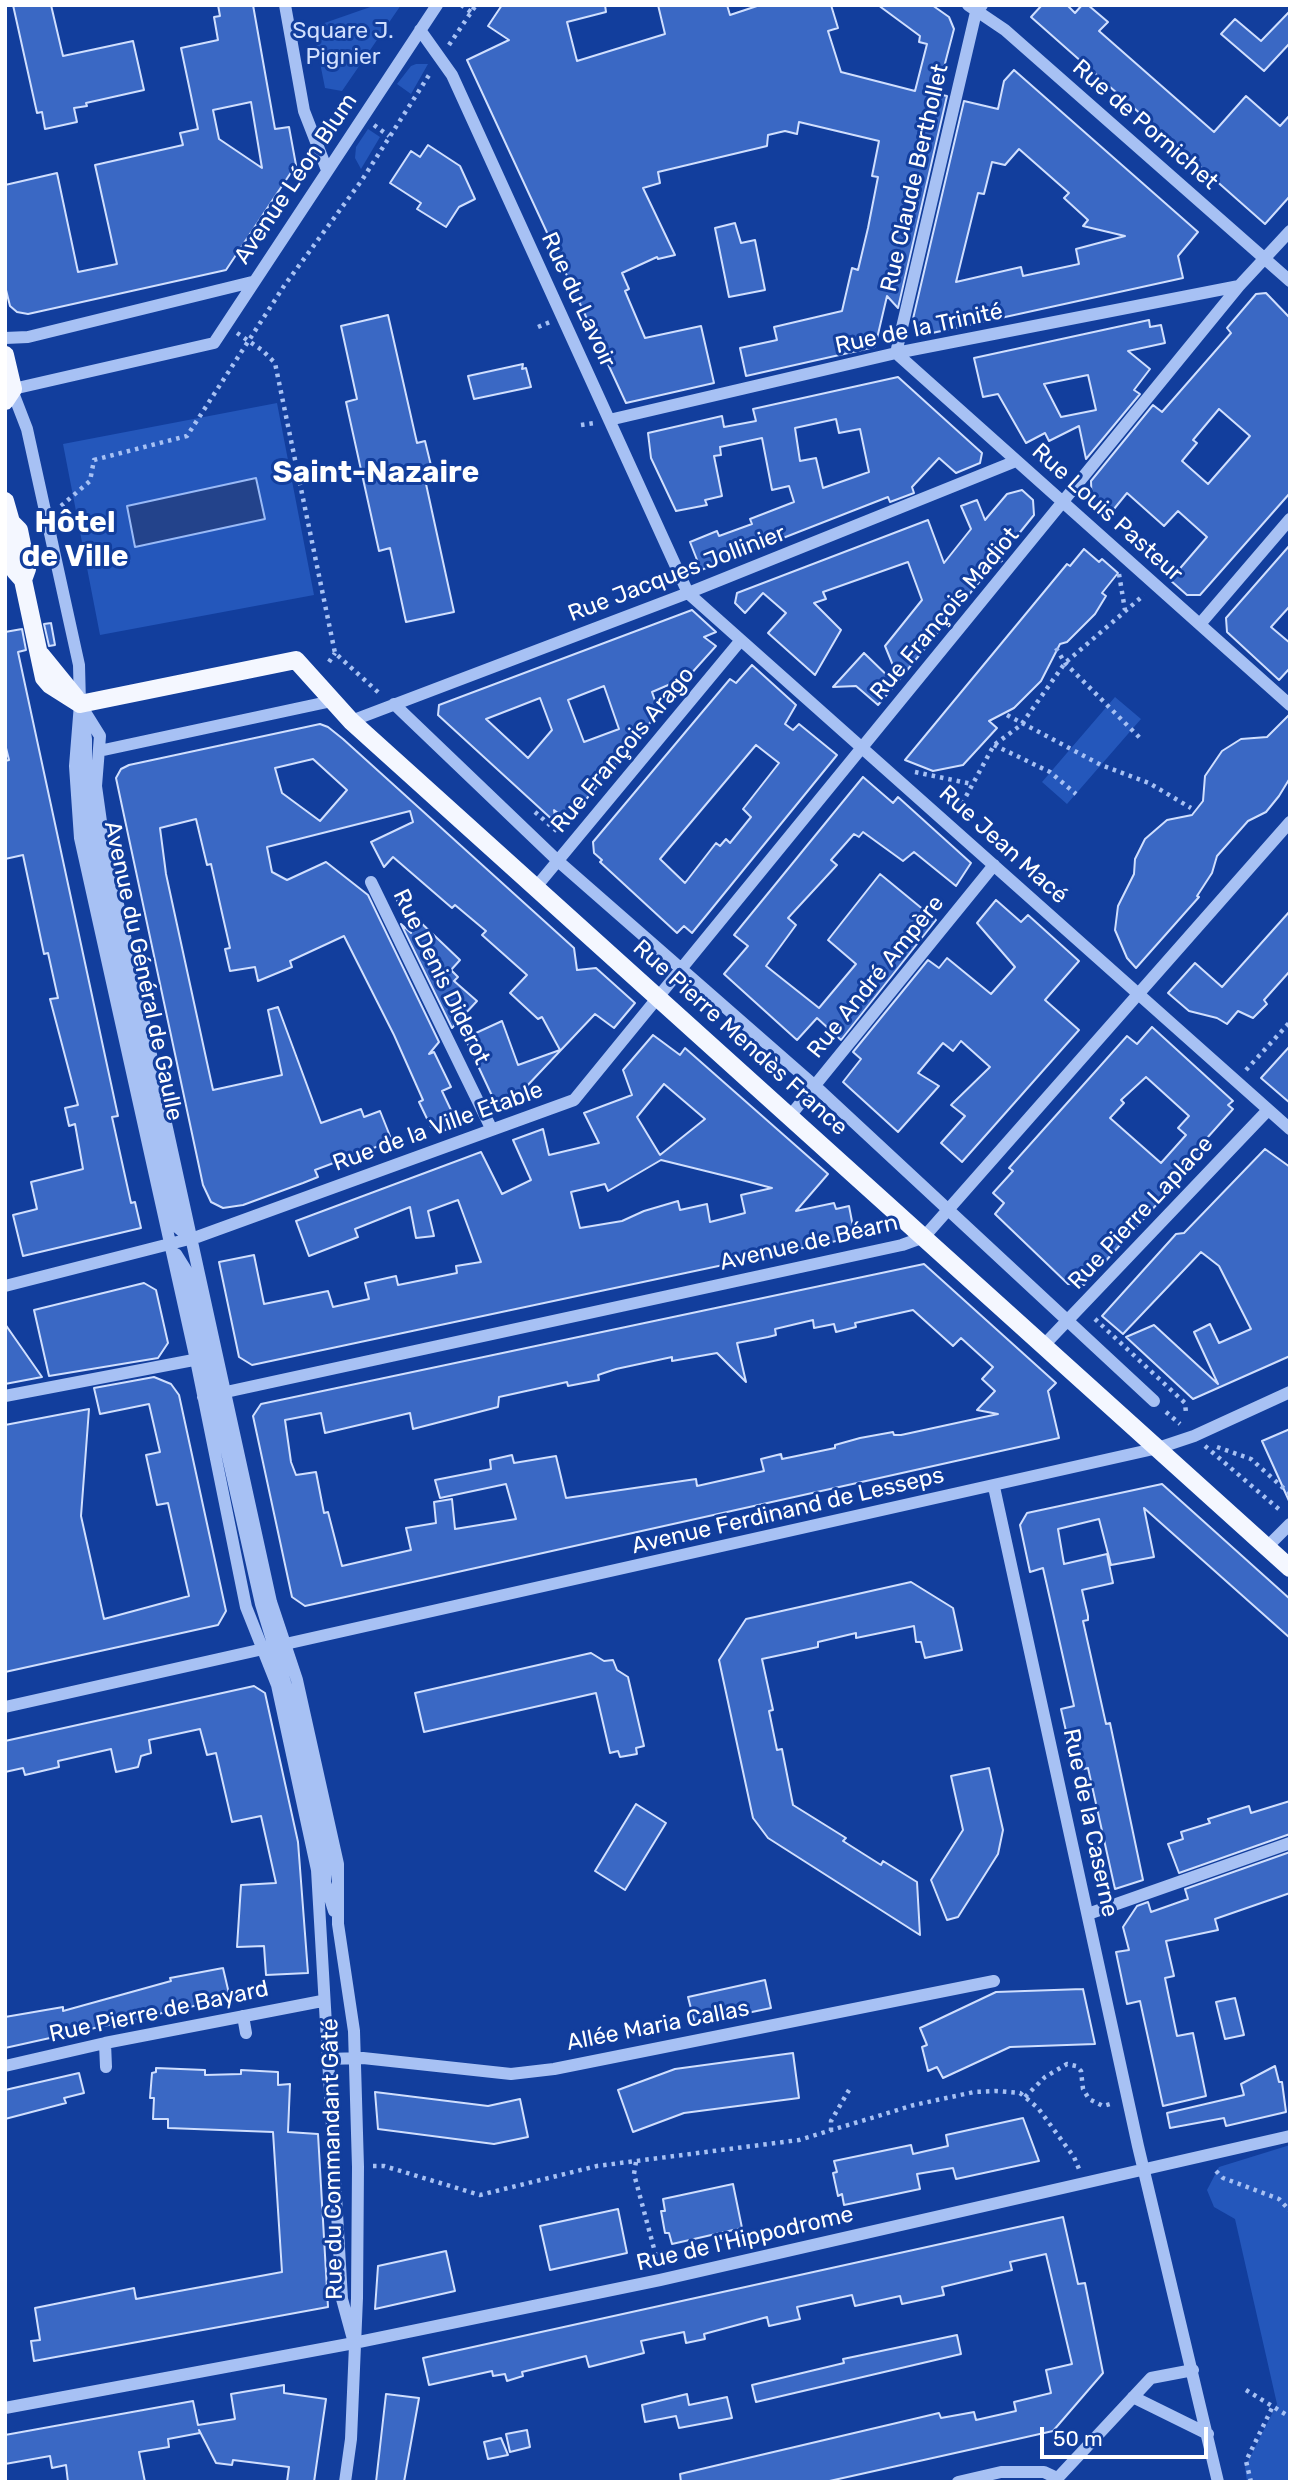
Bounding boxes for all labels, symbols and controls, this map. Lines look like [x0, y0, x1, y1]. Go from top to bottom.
park label: Square J. Pignier [292, 17, 394, 71]
street label: Rue de Pornichet [1066, 54, 1224, 196]
street label: Rue Claude Berthollet [875, 61, 955, 295]
street label: Avenue Léon Blum [229, 88, 363, 270]
street label: Rue du Lavoir [535, 228, 621, 372]
street label: Rue de la Trinité [833, 298, 1005, 360]
street label: Rue Louis Pasteur [1026, 438, 1188, 588]
district label: Saint-Nazaire [273, 455, 479, 491]
district label: Hôtel de Ville [21, 505, 129, 576]
street label: Rue Jacques Jollinier [564, 520, 790, 628]
street label: Rue François Madiot [865, 522, 1025, 706]
street label: Rue François Arago [546, 661, 700, 839]
street label: Rue Jean Macé [933, 780, 1073, 910]
street label: Avenue du Général de Gaulle [98, 819, 188, 1123]
street label: Rue Denis Diderot [387, 885, 495, 1069]
street label: Rue André Ampère [802, 890, 950, 1064]
street label: Rue Pierre Mendès France [627, 934, 853, 1142]
street label: Rue de la Ville Etable [329, 1076, 547, 1178]
street label: Rue Pierre Laplace [1063, 1131, 1219, 1295]
street label: Avenue de Béarn [717, 1209, 901, 1277]
street label: Avenue Ferdinand de Lesseps [629, 1462, 947, 1560]
street label: Rue de la Caserne [1057, 1726, 1123, 1920]
street label: Rue Pierre de Bayard [47, 1975, 271, 2049]
street label: Allée Maria Callas [564, 1995, 752, 2057]
street label: Rue du Commandant Gâté [317, 2018, 349, 2300]
street label: Rue de l'Hippodrome [634, 2201, 856, 2277]
scale bar [1043, 2414, 1211, 2458]
text: 50 m [1053, 2426, 1103, 2451]

